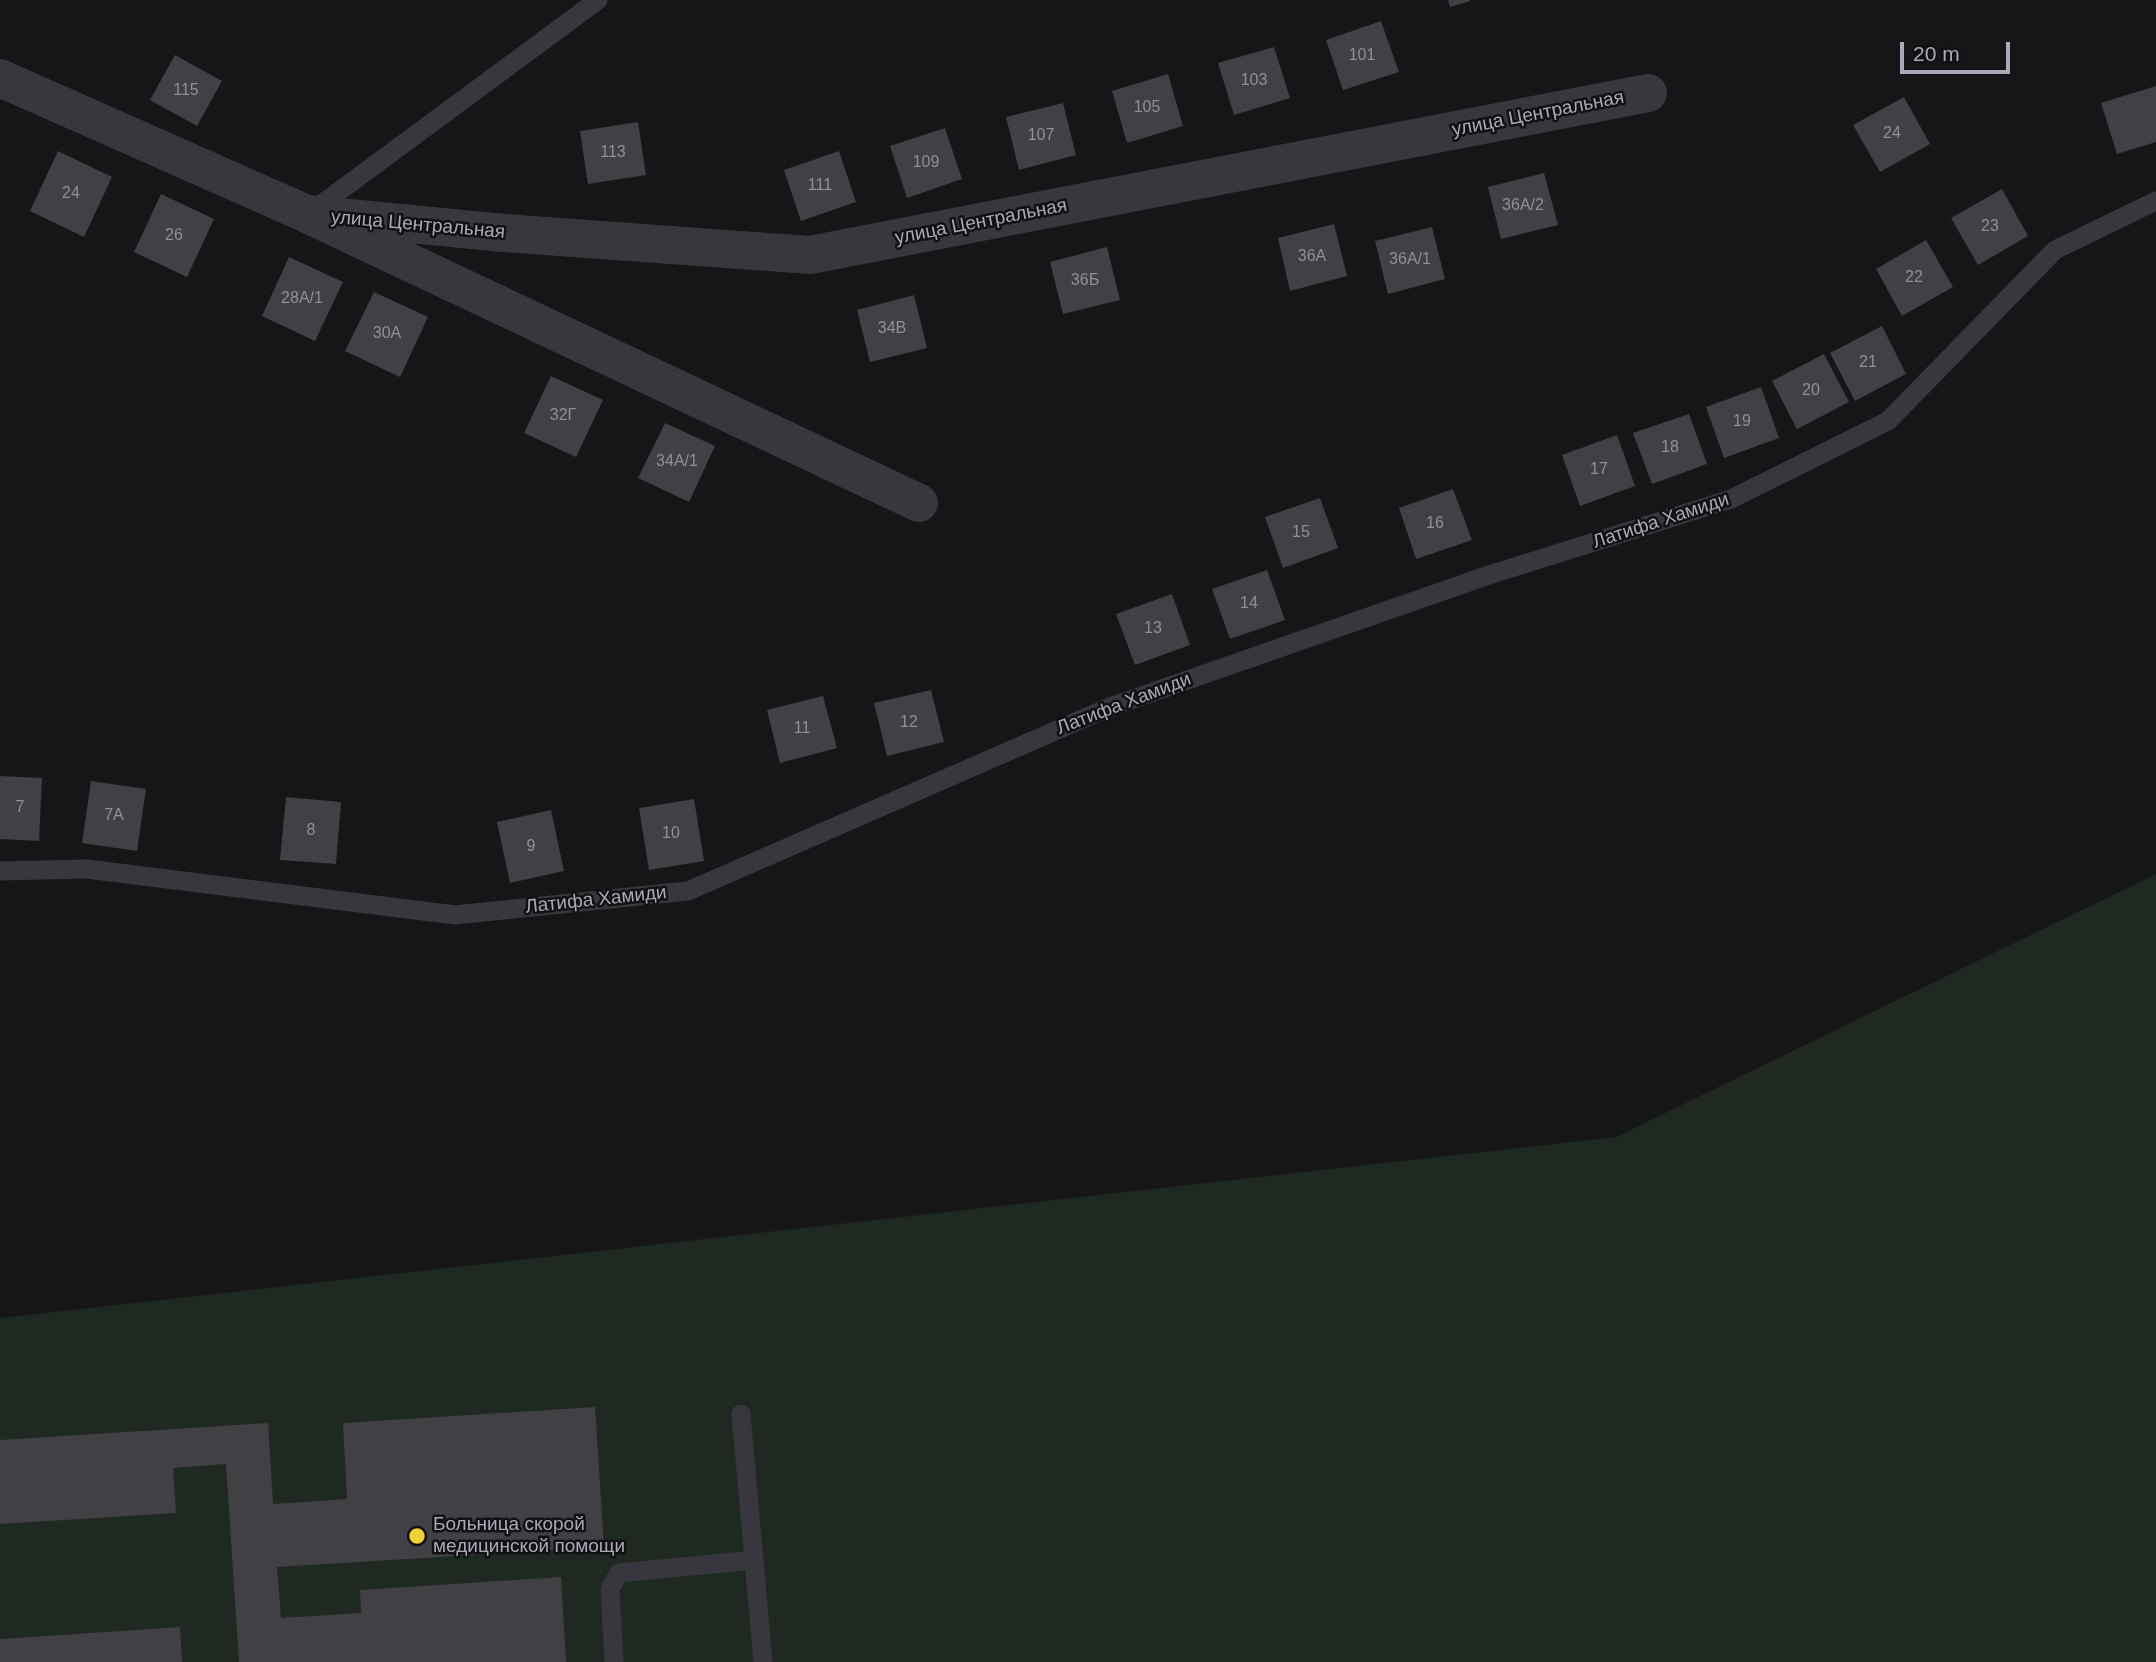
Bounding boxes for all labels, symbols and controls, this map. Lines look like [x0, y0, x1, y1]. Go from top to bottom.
scale bar [1904, 28, 2014, 72]
text: 20 m [1913, 42, 1960, 65]
house number: 101 [1349, 46, 1375, 66]
house number: 103 [1241, 71, 1267, 91]
house number: 115 [173, 81, 199, 101]
street label: улица Центральная [1450, 86, 1626, 142]
house number: 105 [1134, 98, 1160, 118]
house number: 24 [1883, 124, 1901, 144]
house number: 107 [1028, 126, 1054, 146]
house number: 113 [600, 143, 626, 163]
house number: 109 [913, 153, 939, 173]
house number: 111 [808, 176, 832, 196]
house number: 24 [62, 184, 80, 204]
street label: улица Центральная [893, 194, 1069, 250]
house number: 36А/2 [1502, 196, 1544, 216]
street label: улица Центральная [330, 206, 506, 244]
house number: 23 [1981, 217, 1999, 237]
house number: 26 [165, 226, 183, 246]
house number: 36А [1298, 247, 1326, 267]
house number: 36А/1 [1389, 250, 1431, 270]
house number: 22 [1905, 268, 1923, 288]
house number: 36Б [1071, 271, 1099, 291]
house number: 28А/1 [281, 289, 323, 309]
house number: 34В [878, 319, 906, 339]
house number: 30А [373, 324, 401, 344]
house number: 21 [1859, 353, 1877, 373]
house number: 20 [1802, 381, 1820, 401]
house number: 32Г [550, 406, 576, 426]
house number: 19 [1733, 412, 1751, 432]
house number: 18 [1661, 438, 1679, 458]
house number: 34А/1 [656, 452, 698, 472]
house number: 17 [1590, 460, 1608, 480]
street label: Латифа Хамиди [1590, 488, 1732, 554]
house number: 16 [1426, 514, 1444, 534]
house number: 15 [1292, 523, 1310, 543]
house number: 14 [1240, 594, 1258, 614]
house number: 13 [1144, 619, 1162, 639]
street label: Латифа Хамиди [1054, 668, 1194, 740]
house number: 12 [900, 713, 918, 733]
house number: 11 [794, 719, 810, 739]
house number: 7 [16, 798, 24, 818]
house number: 7А [104, 806, 124, 826]
house number: 8 [307, 821, 315, 841]
house number: 10 [662, 824, 680, 844]
house number: 9 [527, 837, 535, 857]
street label: Латифа Хамиди [524, 881, 668, 919]
place label: Больница скорой медицинской помощи [433, 1514, 625, 1558]
marker: Больница скорой медицинской помощи [407, 1526, 427, 1546]

